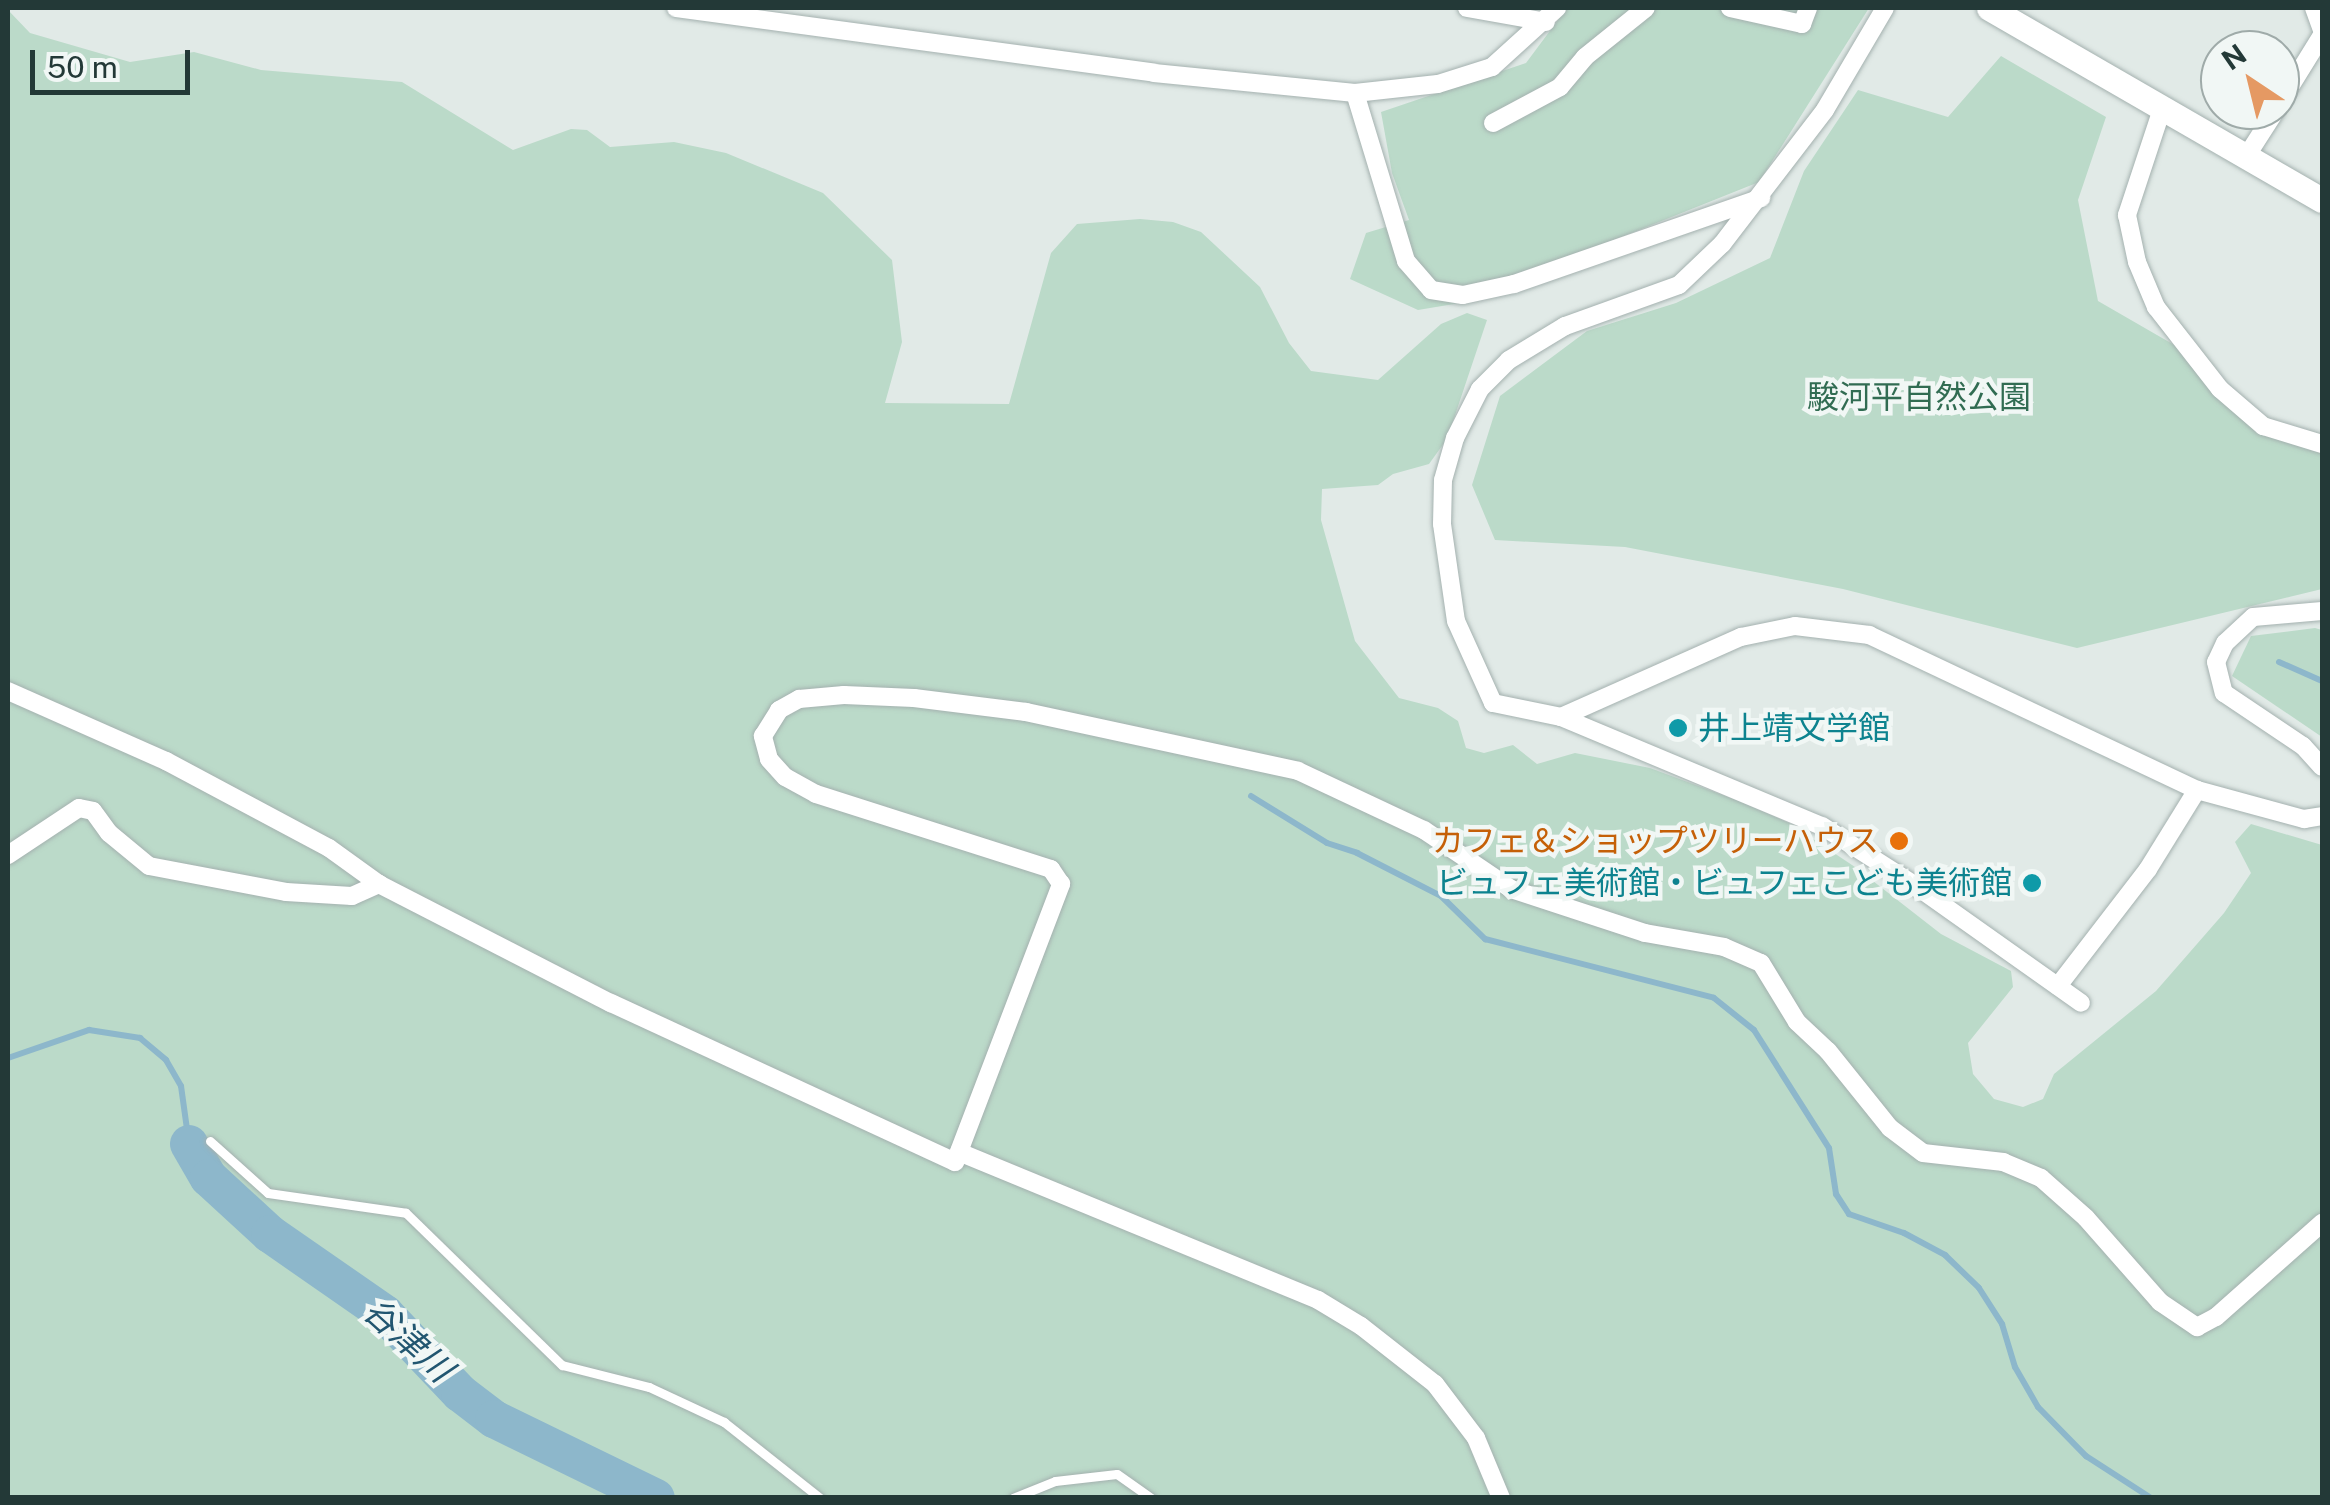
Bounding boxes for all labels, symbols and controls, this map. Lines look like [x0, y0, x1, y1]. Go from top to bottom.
scale bar [35, 30, 195, 92]
north arrow [2200, 30, 2300, 130]
text: N [2215, 37, 2252, 76]
text: 50 m [47, 49, 118, 85]
park label: 駿河平自然公園 [1807, 378, 2031, 416]
place label: 井上靖文学館 [1698, 709, 1890, 747]
marker: 井上靖文学館 [1667, 717, 1689, 739]
place label: カフェ＆ショップツリーハウス [1431, 822, 1879, 860]
marker: カフェ＆ショップツリーハウス [1888, 830, 1910, 852]
place label: ビュフェ美術館・ビュフェこども美術館 [1436, 864, 2012, 902]
marker: ビュフェ美術館・ビュフェこども美術館 [2021, 872, 2043, 894]
water label: 谷津川 [355, 1289, 461, 1391]

